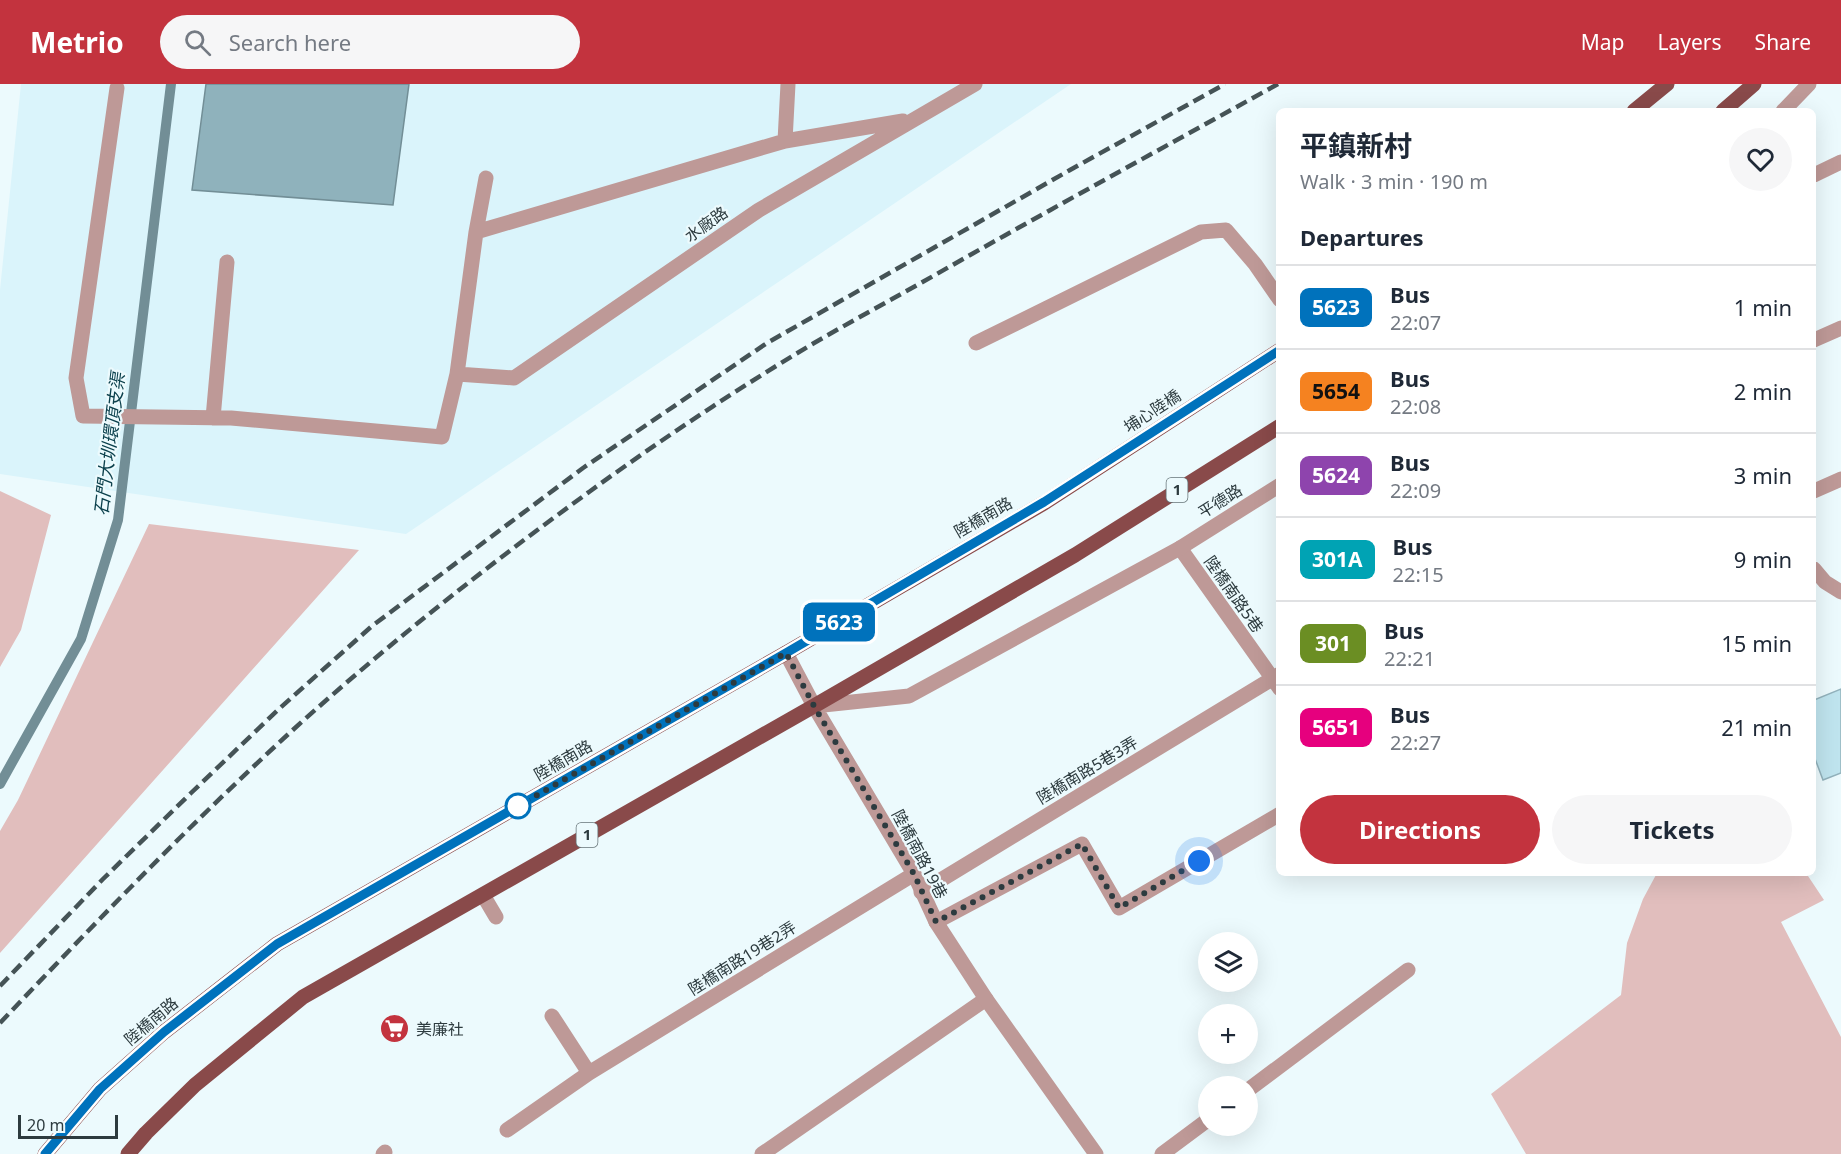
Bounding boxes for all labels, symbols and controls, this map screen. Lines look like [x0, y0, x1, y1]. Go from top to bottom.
search box [160, 15, 580, 69]
text: Metrio [30, 23, 124, 61]
icon: search [181, 26, 214, 59]
text: Search here [229, 27, 351, 57]
text: Map [1581, 28, 1625, 56]
text: Layers [1658, 28, 1722, 56]
text: Share [1755, 28, 1811, 56]
text: 平鎮新村 [1300, 126, 1412, 164]
button: heart [1729, 128, 1792, 191]
text: Walk · 3 min · 190 m [1300, 168, 1488, 195]
street label: 水廠路 [680, 201, 732, 247]
text: Departures [1300, 222, 1424, 252]
text: Bus [1390, 279, 1430, 309]
text: 1 min [1734, 292, 1792, 322]
text: 5623 [1312, 293, 1360, 321]
text: 22:07 [1390, 309, 1441, 336]
text: Bus [1390, 363, 1430, 393]
water label: 石門大圳環頂支渠 [88, 368, 130, 517]
text: 2 min [1734, 376, 1792, 406]
text: 5654 [1312, 377, 1360, 405]
street label: 埔心陸橋 [1119, 384, 1185, 438]
text: 22:08 [1390, 393, 1441, 420]
text: Bus [1390, 447, 1430, 477]
text: 3 min [1734, 460, 1792, 490]
text: 5624 [1312, 461, 1360, 489]
text: 22:09 [1390, 477, 1441, 504]
road number: 1 [1166, 478, 1188, 502]
street label: 平德路 [1194, 479, 1246, 523]
street label: 陸橋南路 [950, 491, 1016, 543]
text: Bus [1393, 531, 1433, 561]
text: 9 min [1734, 544, 1792, 574]
text: 301A [1312, 545, 1363, 573]
street label: 陸橋南路5巷 [1199, 551, 1269, 637]
text: 22:15 [1393, 561, 1444, 588]
line badge: 5623 [797, 602, 881, 642]
text: 5623 [815, 608, 863, 636]
text: Bus [1384, 615, 1424, 645]
text: 15 min [1721, 628, 1792, 658]
text: 301 [1315, 629, 1351, 657]
text: 22:21 [1384, 645, 1435, 672]
text: Bus [1390, 699, 1430, 729]
text: 21 min [1721, 712, 1792, 742]
text: 5651 [1312, 713, 1360, 741]
text: 22:27 [1390, 729, 1441, 756]
street label: 陸橋南路5巷3弄 [1032, 731, 1142, 809]
street label: 陸橋南路 [530, 734, 596, 786]
unlabelled marker [505, 793, 531, 819]
button: Directions [1300, 795, 1540, 864]
button: Tickets [1552, 795, 1792, 864]
street label: 陸橋南路19巷 [887, 805, 953, 903]
road number: 1 [576, 823, 598, 847]
your location [1184, 846, 1214, 876]
street label: 陸橋南路19巷2弄 [684, 916, 800, 1000]
map controls [1198, 932, 1258, 1136]
button: layers [1198, 932, 1258, 992]
street label: 陸橋南路 [119, 992, 183, 1050]
button: + [1198, 1004, 1258, 1064]
supermarket icon: 美廉社 [379, 1013, 411, 1045]
place label: 美廉社 [416, 1018, 464, 1040]
button: − [1198, 1076, 1258, 1136]
scale bar [18, 1112, 118, 1140]
text: 20 m [27, 1114, 64, 1136]

